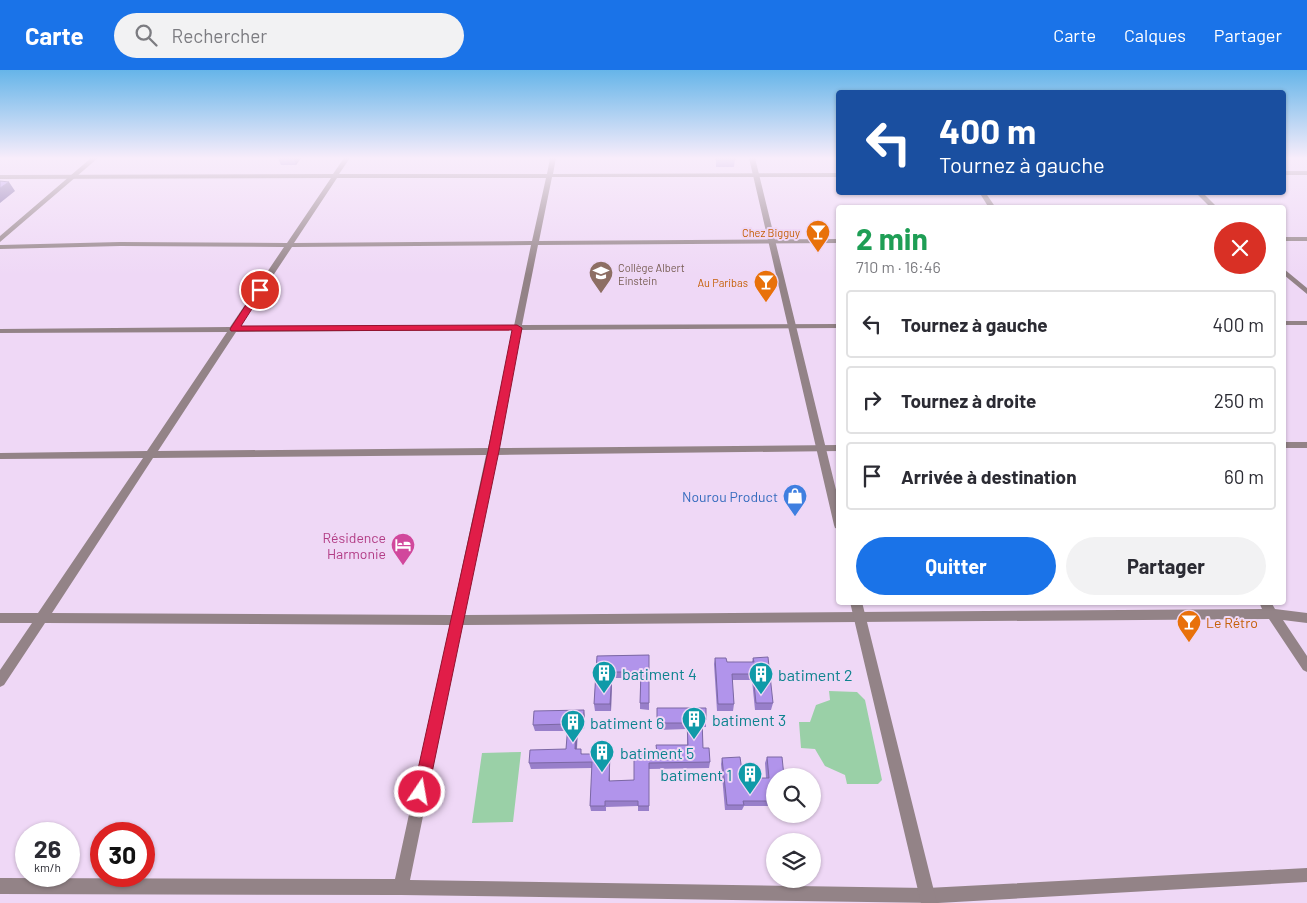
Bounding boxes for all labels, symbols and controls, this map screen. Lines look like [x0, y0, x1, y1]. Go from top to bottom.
search box [114, 13, 464, 58]
text: Carte [25, 21, 84, 50]
icon: search [132, 21, 160, 49]
text: Rechercher [172, 24, 267, 47]
text: Carte [1053, 24, 1096, 46]
text: Calques [1124, 24, 1186, 46]
text: Partager [1214, 24, 1282, 46]
text: 400 m [939, 109, 1036, 151]
icon: left [856, 110, 921, 175]
text: Tournez à gauche [939, 151, 1105, 177]
bar icon: Chez Bigguy [805, 219, 831, 253]
text: 2 min [856, 220, 928, 256]
button: close [1214, 222, 1266, 274]
place label: Chez Bigguy [742, 226, 800, 239]
text: 710 m · 16:46 [856, 257, 941, 276]
school or university icon: Collège Albert Einstein [588, 260, 614, 294]
place label: Collège Albert Einstein [618, 261, 685, 287]
pin [239, 269, 281, 311]
bar icon: Au Paribas [753, 269, 779, 303]
icon: arrive [246, 276, 274, 304]
place label: Au Paribas [697, 276, 748, 289]
icon: left [858, 310, 886, 338]
text: Tournez à gauche [901, 313, 1048, 336]
text: 400 m [1213, 313, 1264, 336]
icon: right [858, 386, 886, 414]
text: Tournez à droite [901, 389, 1037, 412]
text: 250 m [1214, 389, 1264, 412]
icon: arrive [858, 462, 886, 490]
text: Arrivée à destination [901, 465, 1077, 488]
text: 60 m [1224, 465, 1264, 488]
shop icon: Nourou Product [782, 483, 808, 517]
place label: Nourou Product [682, 488, 778, 505]
place label: Résidence Harmonie [323, 529, 386, 562]
hotel icon: Résidence Harmonie [390, 532, 416, 566]
button: Quitter [856, 537, 1056, 595]
button: Partager [1066, 537, 1266, 595]
bar icon: Le Rétro [1176, 609, 1202, 643]
place label: Le Rétro [1206, 614, 1258, 631]
building icon: batiment 4 [591, 660, 617, 694]
building icon: batiment 2 [748, 661, 774, 695]
place label: batiment 4 [622, 664, 697, 683]
place label: batiment 2 [778, 665, 853, 684]
building icon: batiment 3 [681, 706, 707, 740]
building icon: batiment 6 [560, 709, 586, 743]
place label: batiment 3 [712, 710, 786, 729]
place label: batiment 6 [590, 713, 664, 732]
building icon: batiment 5 [589, 739, 615, 773]
place label: batiment 5 [620, 743, 694, 762]
building icon: batiment 1 [737, 761, 763, 795]
position arrow [393, 765, 445, 817]
place label: batiment 1 [660, 765, 732, 784]
map controls [766, 768, 821, 888]
button: search [766, 768, 821, 823]
speed limit sign: 30 [90, 822, 155, 887]
text: 26 [34, 833, 61, 863]
button: layers [766, 833, 821, 888]
text: km/h [34, 860, 61, 874]

